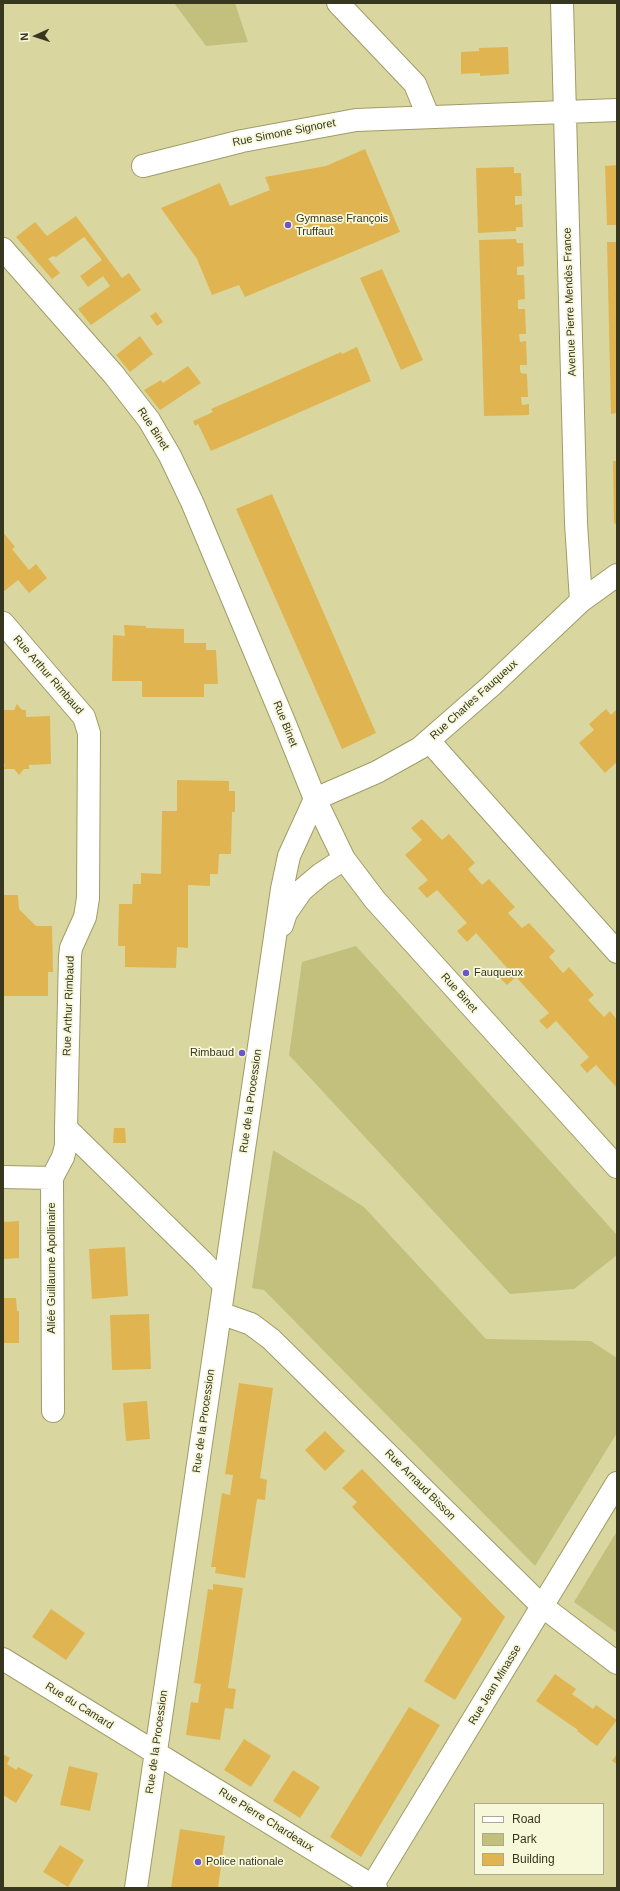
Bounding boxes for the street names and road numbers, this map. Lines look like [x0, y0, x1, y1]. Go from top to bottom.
street label: Rue Simone Signoret [231, 117, 337, 149]
street label: Avenue Pierre Mendès France [561, 227, 579, 377]
street label: Rue Binet [134, 405, 172, 453]
street label: Rue Arthur Rimbaud [10, 633, 86, 717]
street label: Rue Charles Fauqueux [428, 657, 520, 743]
street label: Rue Binet [270, 699, 300, 749]
street label: Rue Arthur Rimbaud [61, 956, 77, 1056]
street label: Rue Binet [438, 971, 480, 1015]
street label: Rue de la Procession [237, 1048, 265, 1154]
street label: Allée Guillaume Apollinaire [45, 1202, 59, 1334]
street label: Rue de la Procession [190, 1368, 218, 1474]
street label: Rue Arnaud Bisson [382, 1447, 458, 1523]
street label: Rue Jean Minasse [466, 1643, 524, 1727]
street label: Rue du Camard [43, 1680, 115, 1732]
street label: Rue de la Procession [143, 1689, 171, 1795]
street label: Rue Pierre Chardeaux [216, 1785, 316, 1855]

